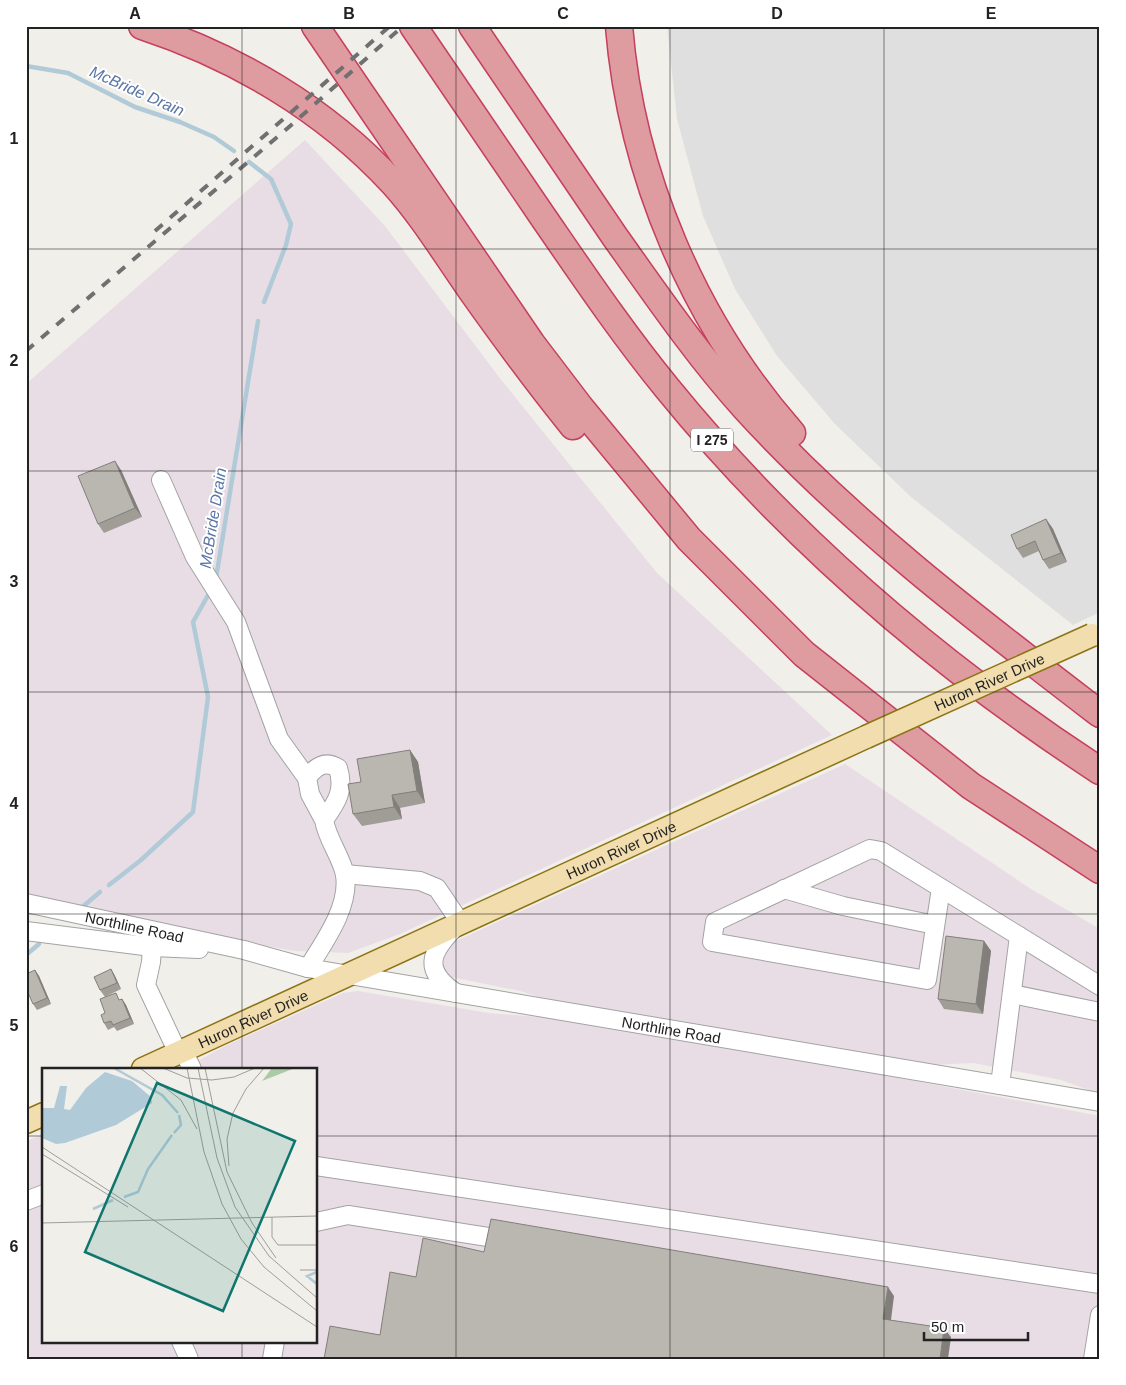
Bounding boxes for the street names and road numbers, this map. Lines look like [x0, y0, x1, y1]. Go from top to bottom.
road number: I 275 [691, 428, 733, 452]
street label: Huron River Drive [931, 649, 1047, 714]
street label: Huron River Drive [563, 817, 679, 882]
street label: Northline Road [84, 908, 185, 945]
street label: Huron River Drive [195, 986, 311, 1051]
street label: Northline Road [621, 1013, 722, 1046]

